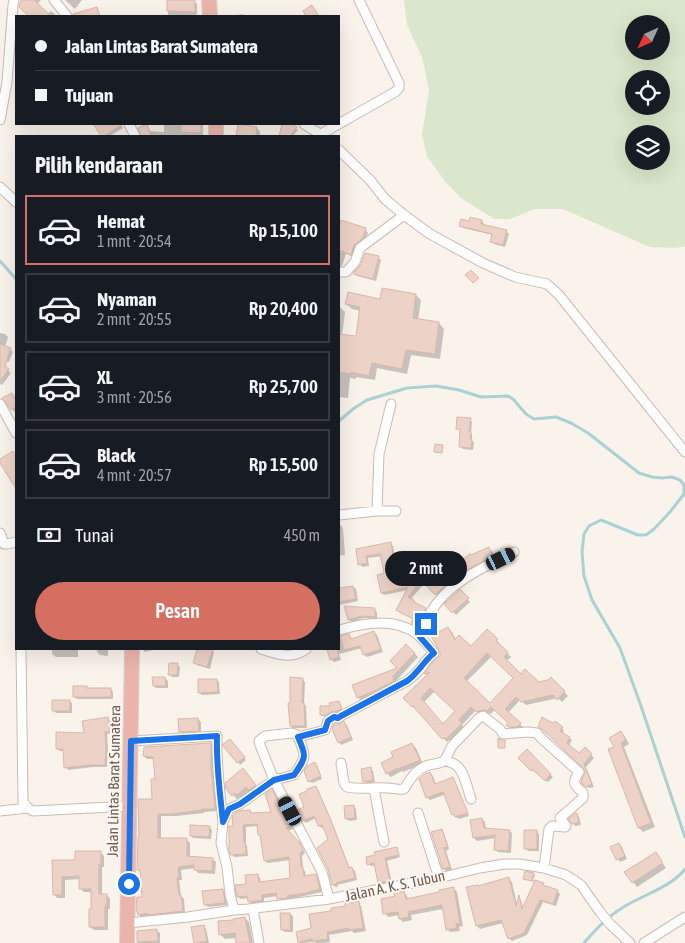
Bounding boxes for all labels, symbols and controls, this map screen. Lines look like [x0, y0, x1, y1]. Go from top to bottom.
north arrow [625, 15, 670, 60]
map controls [625, 15, 670, 170]
text: Jalan Lintas Barat Sumatera [65, 35, 258, 57]
button: locate [625, 70, 670, 115]
text: Tujuan [65, 84, 113, 106]
button: layers [625, 125, 670, 170]
text: Pilih kendaraan [35, 152, 163, 178]
icon: car [37, 208, 82, 253]
text: Hemat [97, 210, 145, 232]
text: Rp 15,100 [249, 219, 318, 241]
text: 1 mnt · 20:54 [97, 232, 172, 250]
icon: car [37, 286, 82, 331]
text: Nyaman [97, 288, 156, 310]
text: Rp 20,400 [249, 297, 318, 319]
text: 2 mnt · 20:55 [97, 310, 172, 328]
icon: car [37, 364, 82, 409]
text: XL [97, 366, 113, 388]
text: Rp 25,700 [249, 375, 318, 397]
text: 3 mnt · 20:56 [97, 388, 172, 406]
icon: car [37, 442, 82, 487]
text: Black [97, 444, 135, 466]
text: Rp 15,500 [249, 453, 318, 475]
text: 4 mnt · 20:57 [97, 466, 172, 484]
icon: cash [35, 521, 63, 549]
text: Tunai [75, 524, 114, 546]
text: 450 m [284, 526, 320, 544]
car [484, 546, 517, 572]
callout: 2 mnt [385, 552, 467, 586]
text: 2 mnt [409, 559, 443, 577]
button: Pesan [35, 582, 320, 640]
route end [415, 613, 437, 635]
street label: Jalan Lintas Barat Sumatera [104, 705, 123, 857]
car [276, 794, 303, 828]
street label: Jalan A. K. S. Tubun [343, 867, 447, 904]
route start [118, 873, 140, 895]

